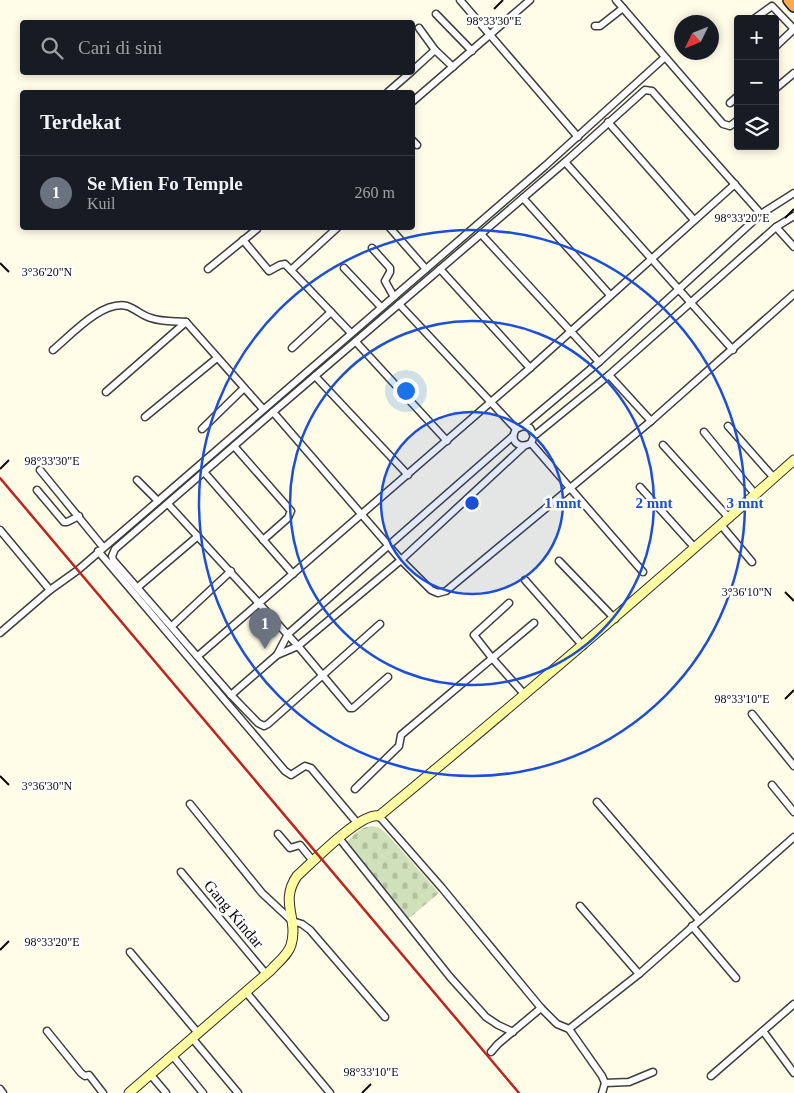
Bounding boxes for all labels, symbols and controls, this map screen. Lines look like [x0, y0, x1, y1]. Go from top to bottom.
text: 98°33'30"E [466, 14, 522, 28]
north arrow [674, 15, 719, 60]
map controls [734, 15, 779, 150]
button: + [734, 15, 779, 60]
search box [20, 20, 415, 75]
icon: search [38, 34, 66, 62]
text: Cari di sini [78, 37, 162, 58]
button: − [734, 60, 779, 105]
button: layers [734, 105, 779, 150]
text: Terdekat [40, 110, 121, 134]
text: Se Mien Fo Temple [87, 173, 243, 194]
text: 1 [52, 184, 60, 201]
text: 260 m [355, 184, 395, 201]
text: Kuil [87, 195, 115, 212]
text: 98°33'20"E [714, 211, 770, 225]
text: 3°36'20"N [22, 265, 73, 279]
your location [393, 378, 419, 404]
text: 98°33'30"E [24, 454, 80, 468]
centre of rings [463, 494, 481, 512]
text: 1 mnt [544, 495, 582, 511]
text: 2 mnt [635, 495, 673, 511]
text: 3 mnt [726, 495, 764, 511]
text: 3°36'10"N [722, 585, 773, 599]
pin: 1 [249, 608, 281, 649]
text: 98°33'10"E [714, 692, 770, 706]
text: 3°36'30"N [22, 779, 73, 793]
street label: Gang Kindar [200, 877, 268, 952]
text: 98°33'20"E [24, 935, 80, 949]
text: 98°33'10"E [343, 1065, 399, 1079]

